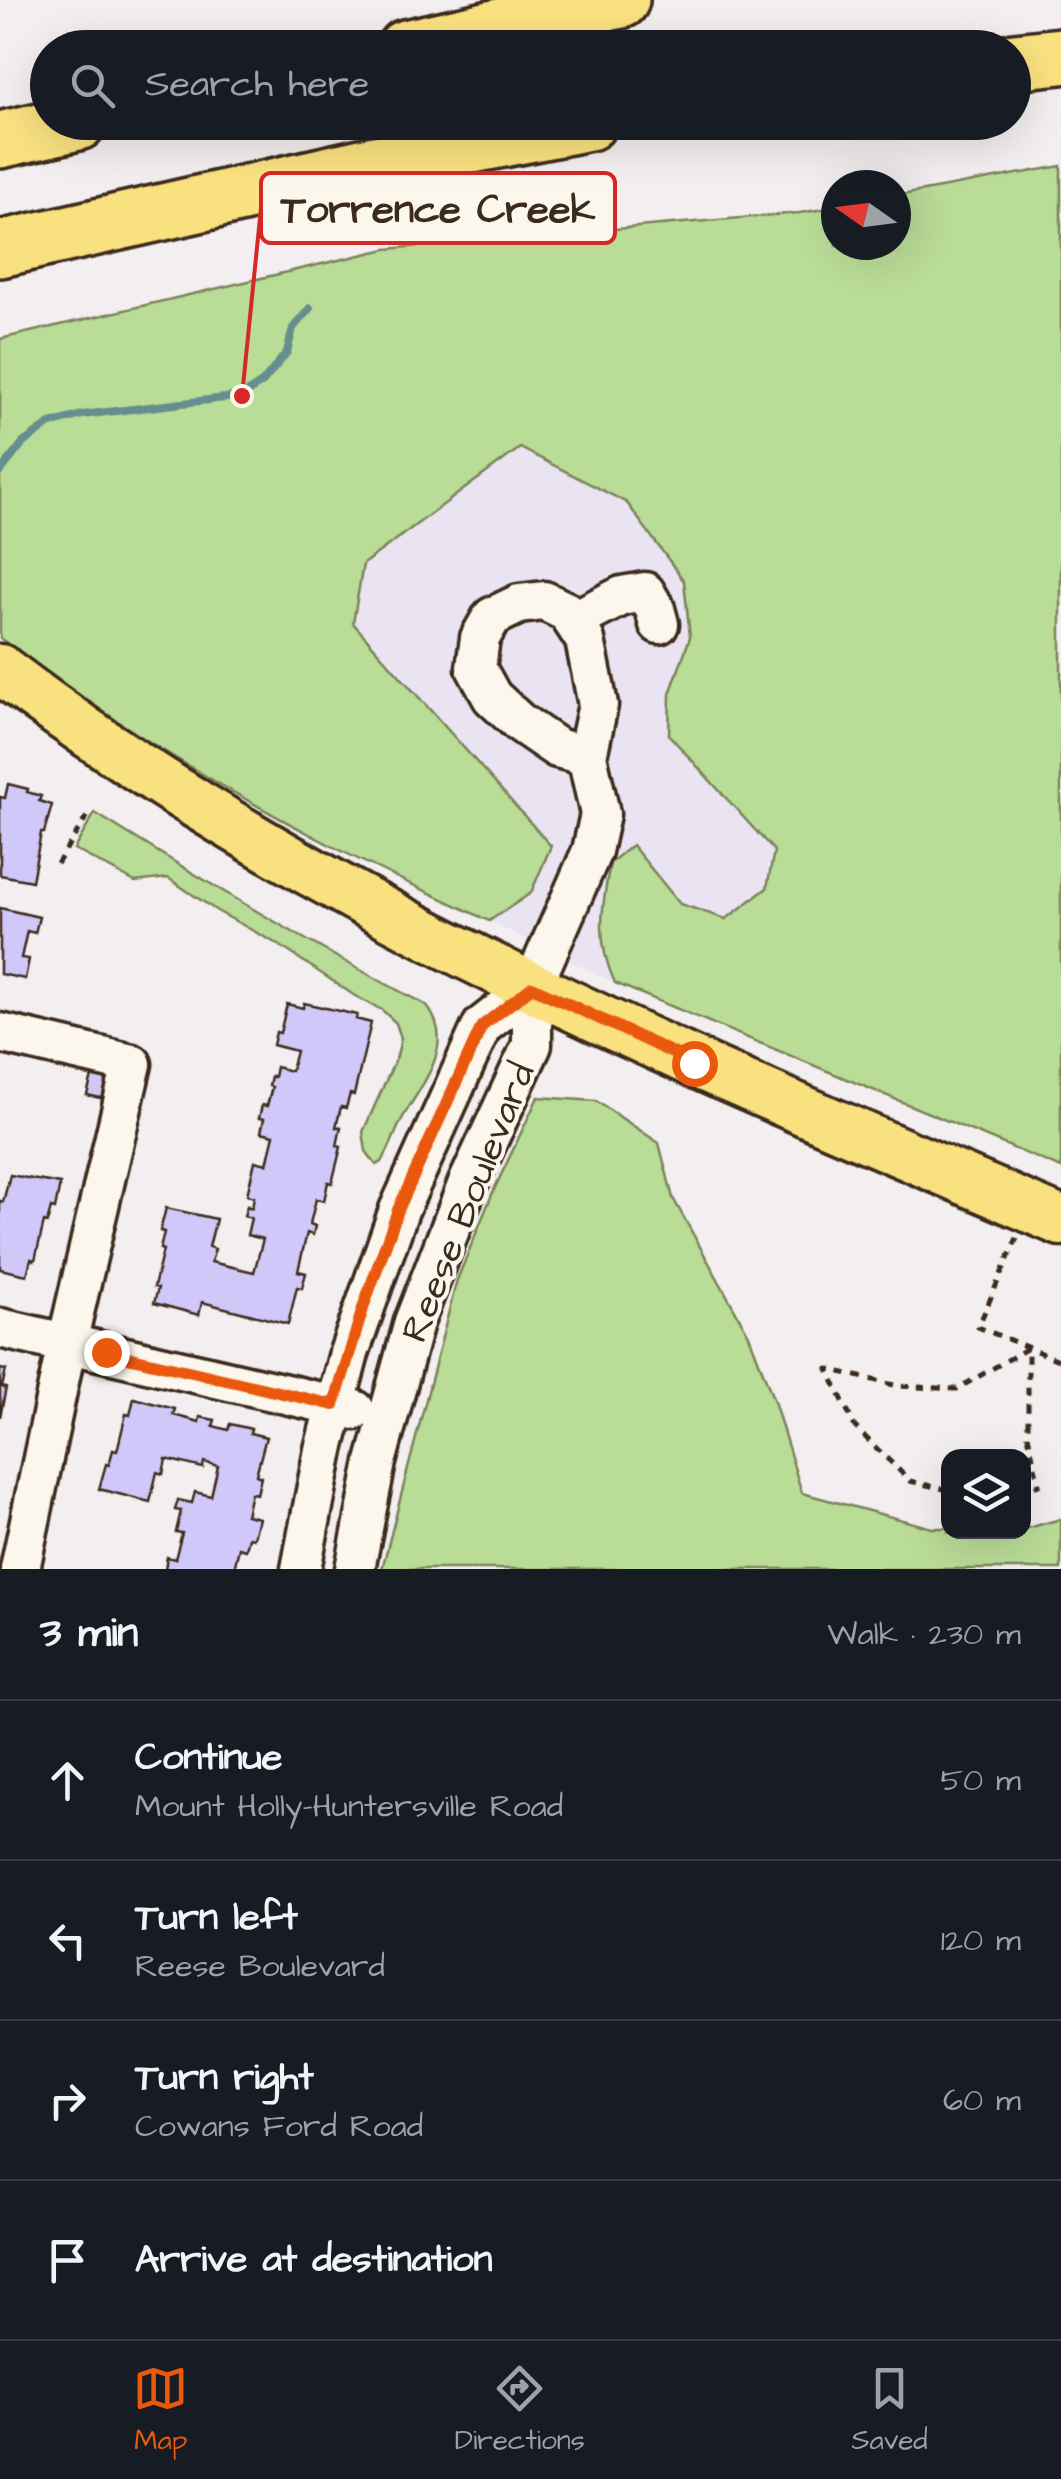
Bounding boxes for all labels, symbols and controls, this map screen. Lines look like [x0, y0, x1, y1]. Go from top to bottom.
search box [30, 30, 1031, 140]
icon: search [65, 58, 120, 113]
text: Search here [145, 59, 369, 111]
north arrow [821, 170, 911, 260]
callout: Torrence Creek [261, 173, 615, 243]
text: Torrence Creek [280, 183, 596, 238]
route start [672, 1041, 718, 1087]
street label: Reese Boulevard [389, 1055, 549, 1350]
route end [84, 1330, 130, 1376]
map controls [941, 1449, 1031, 1539]
button: layers [941, 1449, 1031, 1539]
text: 3 min [40, 1605, 138, 1663]
text: Walk · 230 m [827, 1612, 1021, 1657]
text: Continue [135, 1732, 282, 1784]
icon: ahead [40, 1753, 95, 1808]
text: 50 m [940, 1758, 1021, 1803]
text: Mount Holly-Huntersville Road [135, 1784, 563, 1829]
text: Turn left [135, 1892, 298, 1944]
icon: left [40, 1913, 95, 1968]
text: 120 m [941, 1918, 1021, 1963]
text: Reese Boulevard [135, 1944, 385, 1989]
text: Turn right [135, 2052, 314, 2104]
icon: right [40, 2073, 95, 2128]
text: 60 m [943, 2078, 1021, 2123]
text: Cowans Ford Road [135, 2104, 423, 2149]
icon: arrive [40, 2233, 95, 2288]
text: Arrive at destination [135, 2234, 492, 2286]
tab: Map [133, 2361, 188, 2460]
tab: Directions [455, 2361, 585, 2460]
tab: Saved [851, 2361, 928, 2460]

